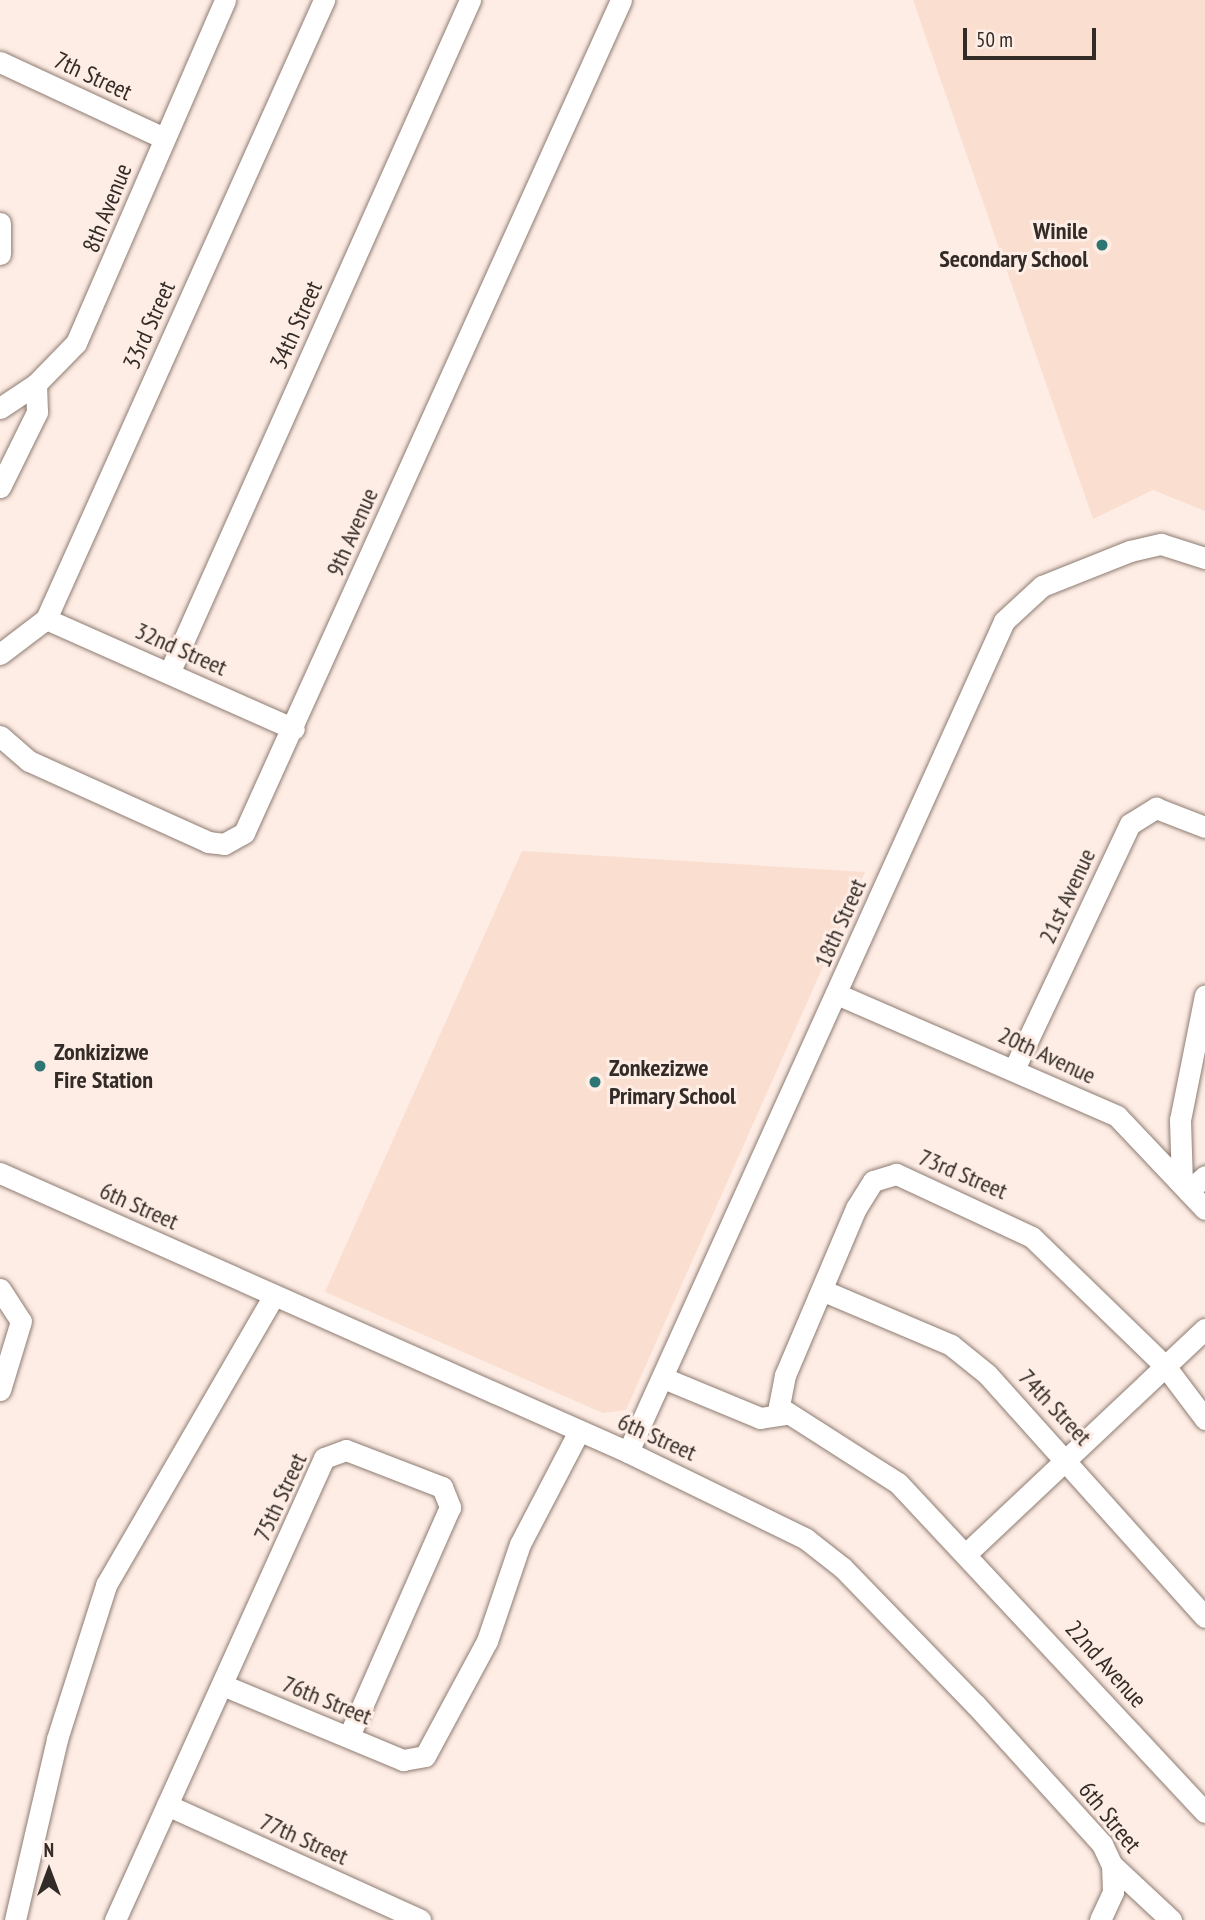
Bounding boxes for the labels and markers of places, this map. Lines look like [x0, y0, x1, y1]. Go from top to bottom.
place label: Winile Secondary School [939, 217, 1088, 273]
marker: Winile Secondary School [1094, 237, 1110, 253]
place label: Zonkizizwe Fire Station [54, 1038, 153, 1094]
place label: Zonkezizwe Primary School [609, 1054, 737, 1110]
marker: Zonkizizwe Fire Station [32, 1058, 48, 1074]
marker: Zonkezizwe Primary School [587, 1074, 603, 1090]

